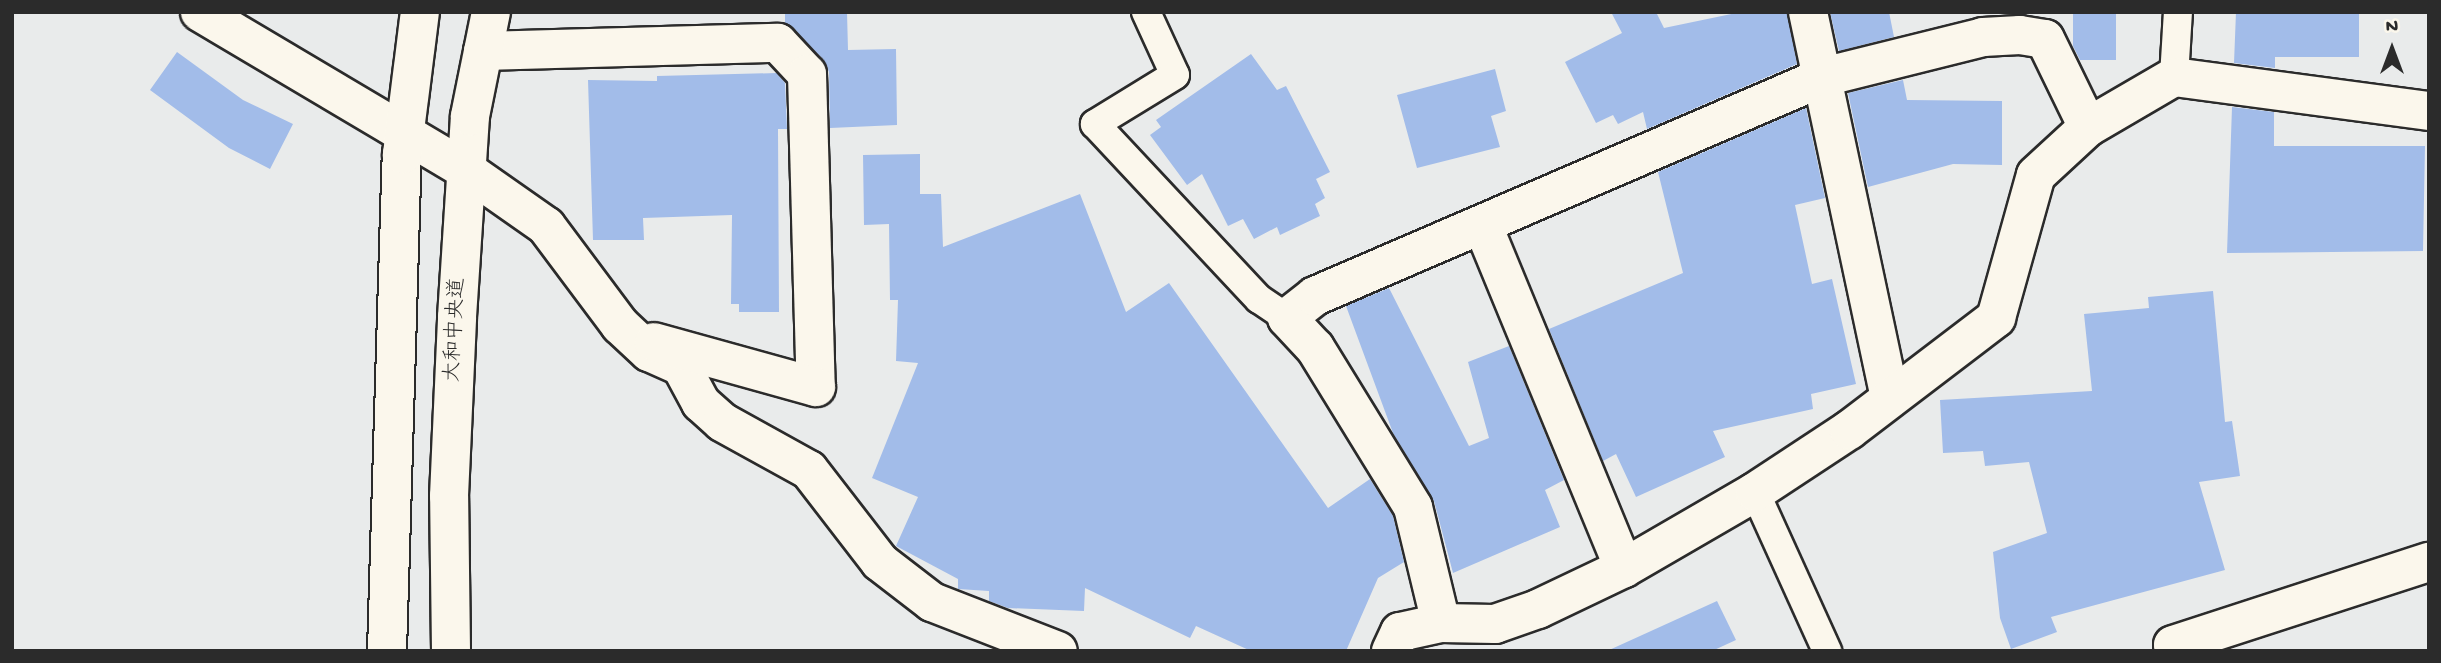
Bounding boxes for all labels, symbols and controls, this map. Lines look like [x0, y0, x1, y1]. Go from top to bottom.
north arrow [2357, 14, 2427, 84]
text: N [2386, 16, 2398, 39]
street label: 大和中央道 [442, 277, 472, 383]

